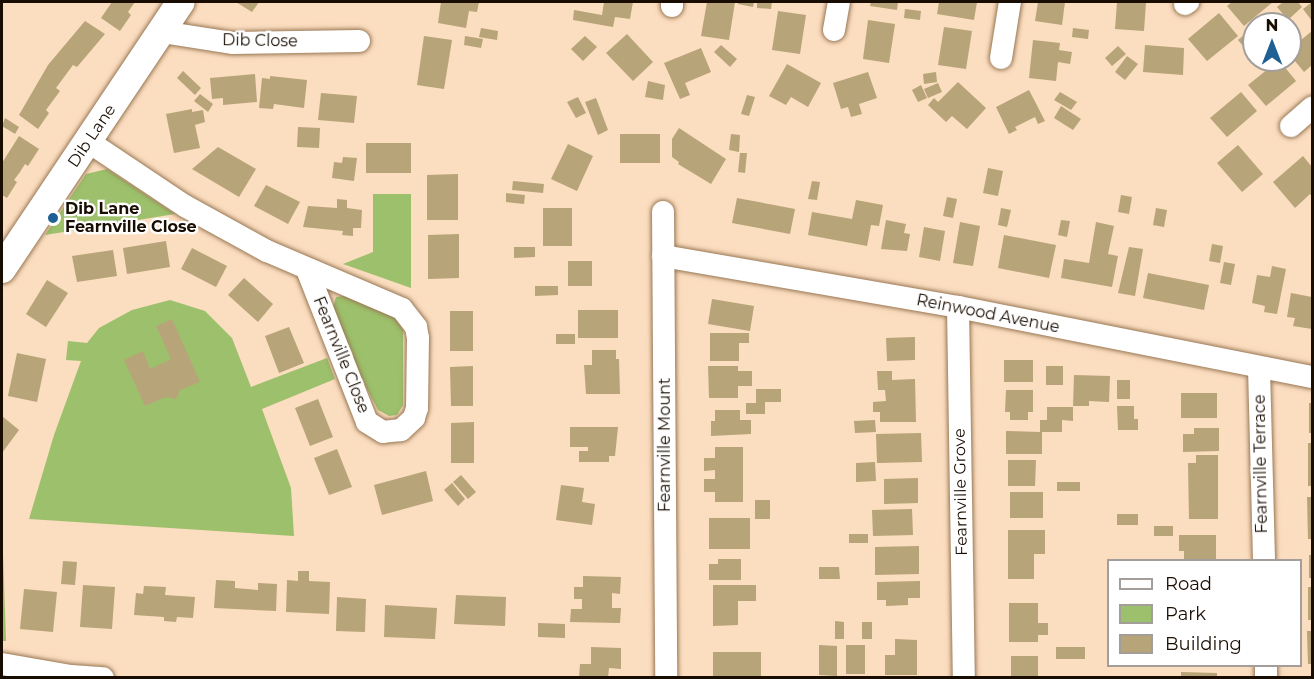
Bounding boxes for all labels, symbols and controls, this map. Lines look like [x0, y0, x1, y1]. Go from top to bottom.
north arrow [1242, 12, 1302, 72]
text: N [1266, 16, 1278, 35]
street label: Dib Close [222, 31, 298, 51]
street label: Dib Lane [64, 101, 120, 171]
place label: Dib Lane Fearnville Close [65, 199, 197, 237]
marker: Dib Lane Fearnville Close [46, 211, 60, 225]
street label: Reinwood Avenue [915, 291, 1061, 337]
street label: Fearnville Close [309, 294, 373, 416]
street label: Fearnville Mount [655, 378, 675, 512]
street label: Fearnville Terrace [1250, 394, 1272, 534]
street label: Fearnville Grove [950, 428, 972, 556]
legend [1107, 559, 1302, 667]
text: Road [1165, 573, 1212, 595]
text: Park [1165, 603, 1206, 625]
text: Building [1165, 633, 1242, 655]

